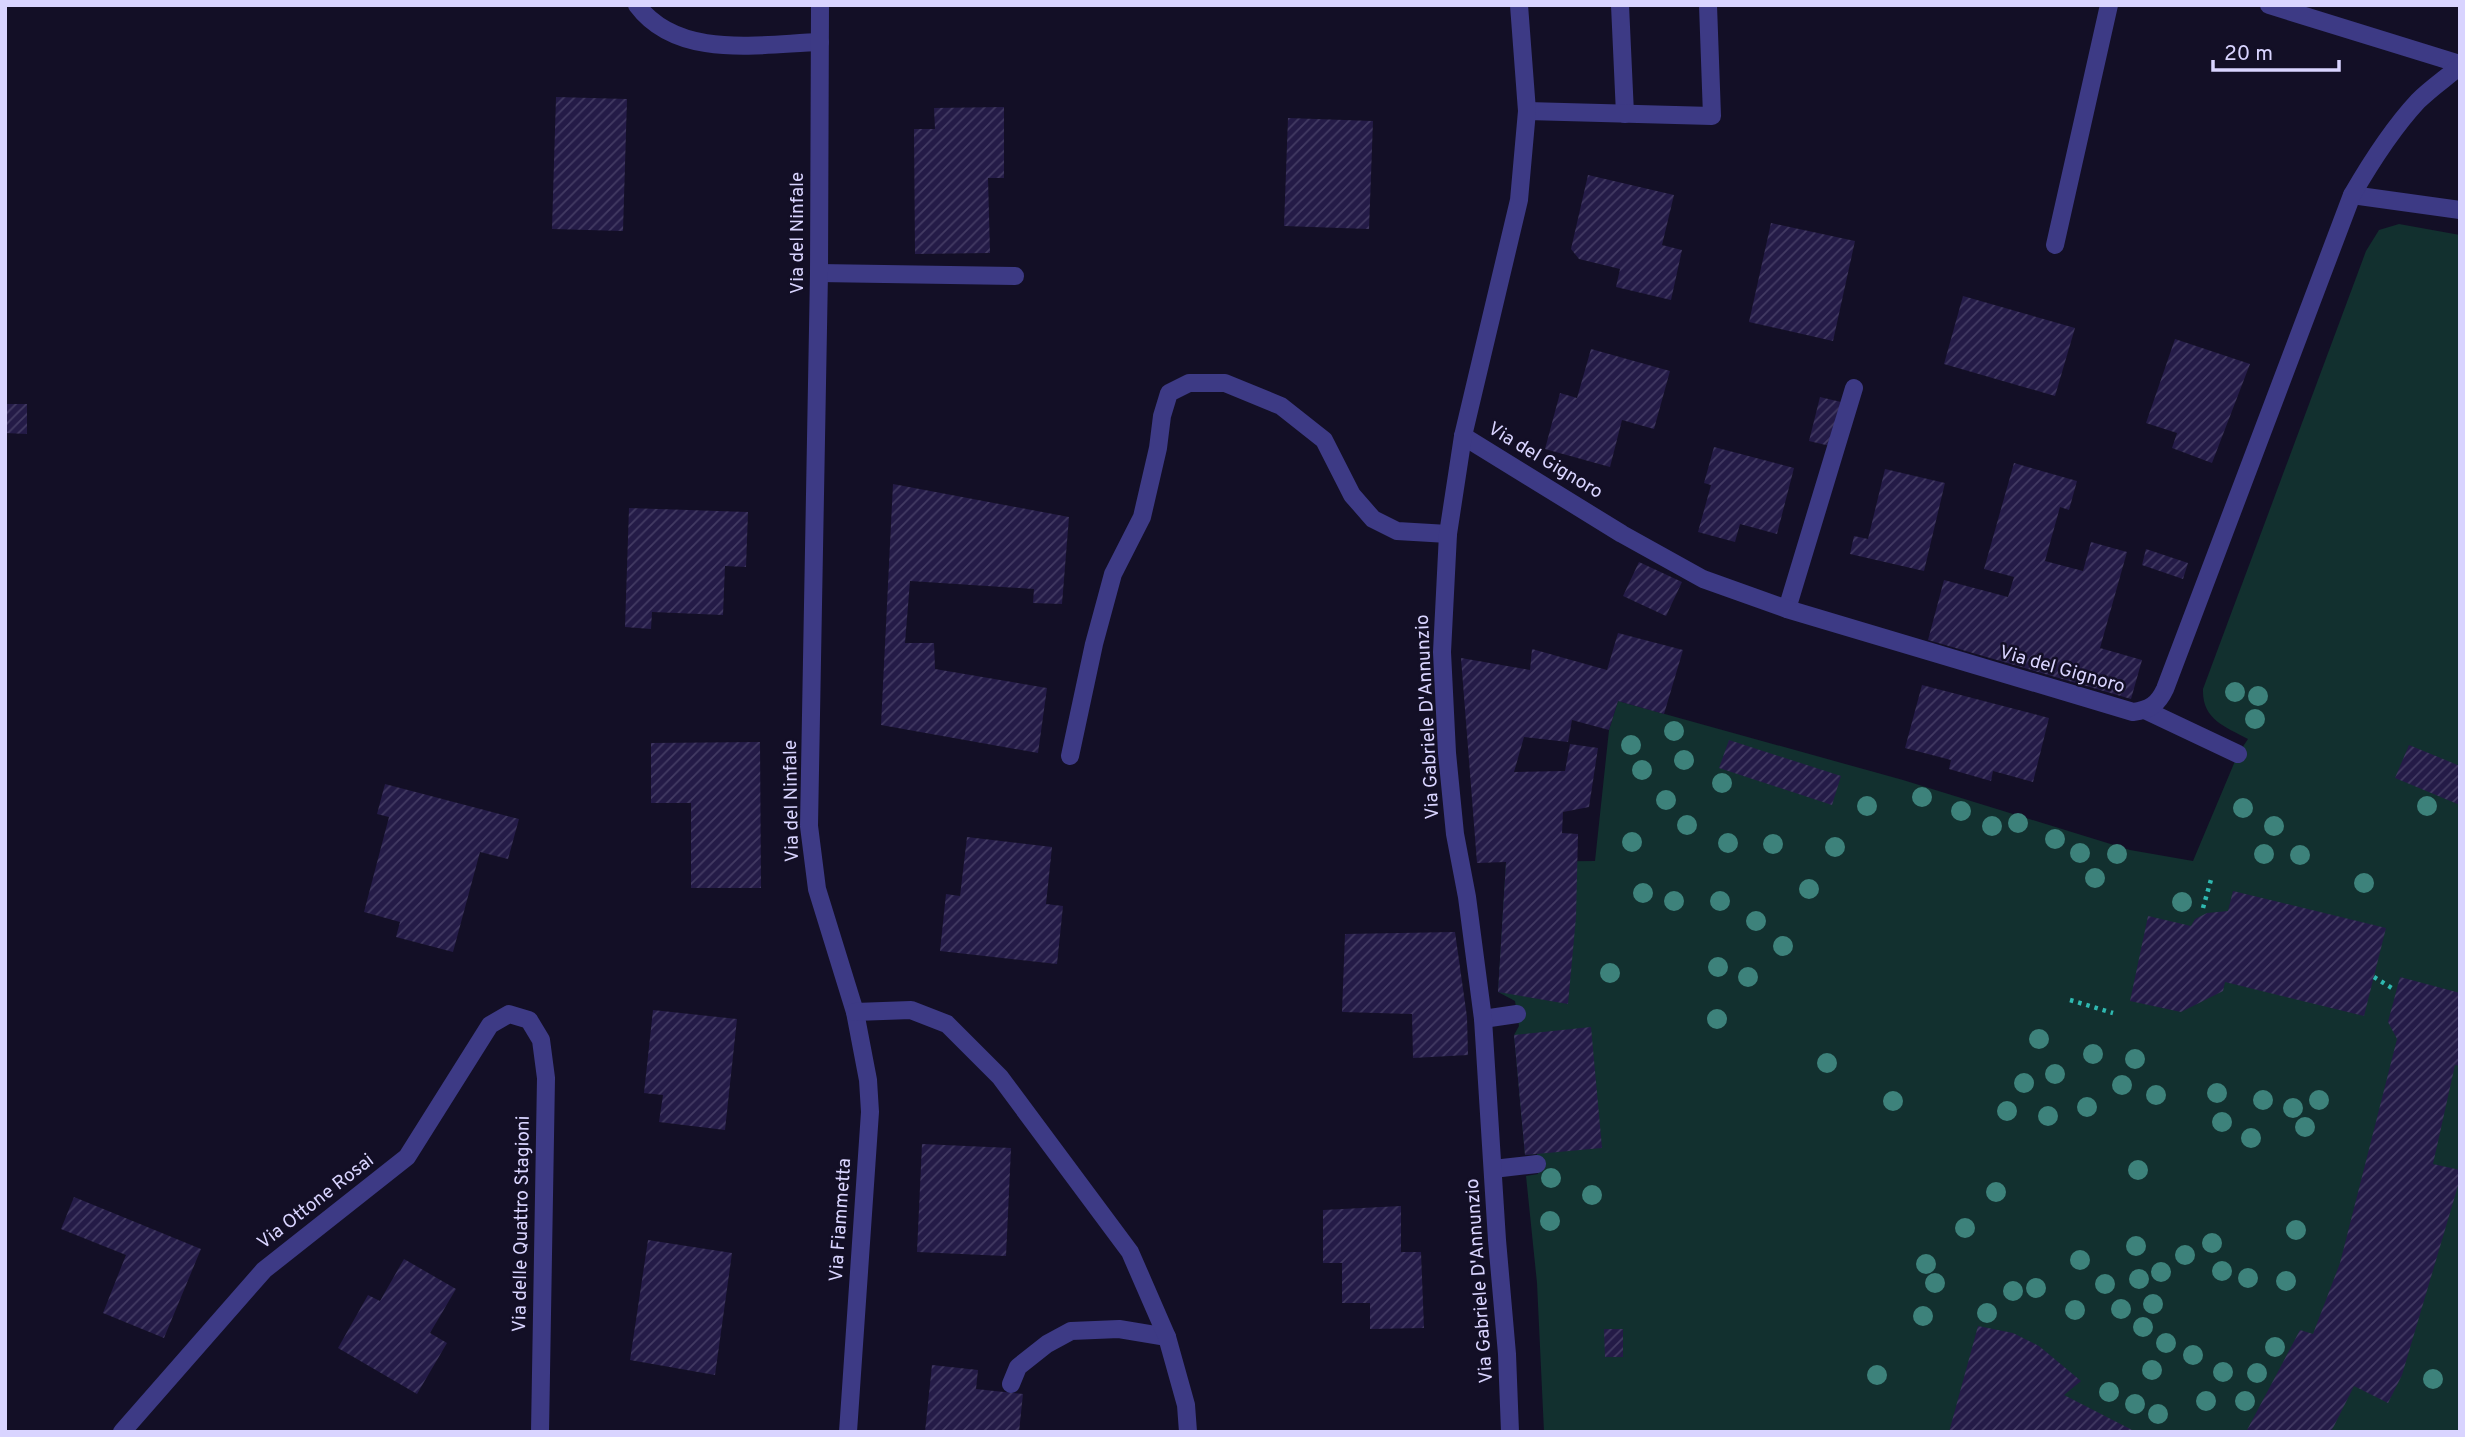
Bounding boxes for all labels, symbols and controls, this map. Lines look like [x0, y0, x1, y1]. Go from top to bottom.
scale bar [2213, 28, 2339, 72]
text: 20 m [2224, 41, 2273, 68]
street label: Via del Ninfale [786, 172, 810, 294]
street label: Via del Gignoro [1483, 417, 1607, 505]
street label: Via Gabriele D'Annunzio [1411, 614, 1445, 820]
street label: Via del Gignoro [1996, 641, 2128, 699]
street label: Via del Ninfale [779, 740, 805, 862]
street label: Via delle Quattro Stagioni [508, 1115, 536, 1333]
street label: Via Ottone Rosai [253, 1149, 379, 1255]
street label: Via Fiammetta [825, 1157, 857, 1283]
street label: Via Gabriele D'Annunzio [1461, 1178, 1499, 1384]

